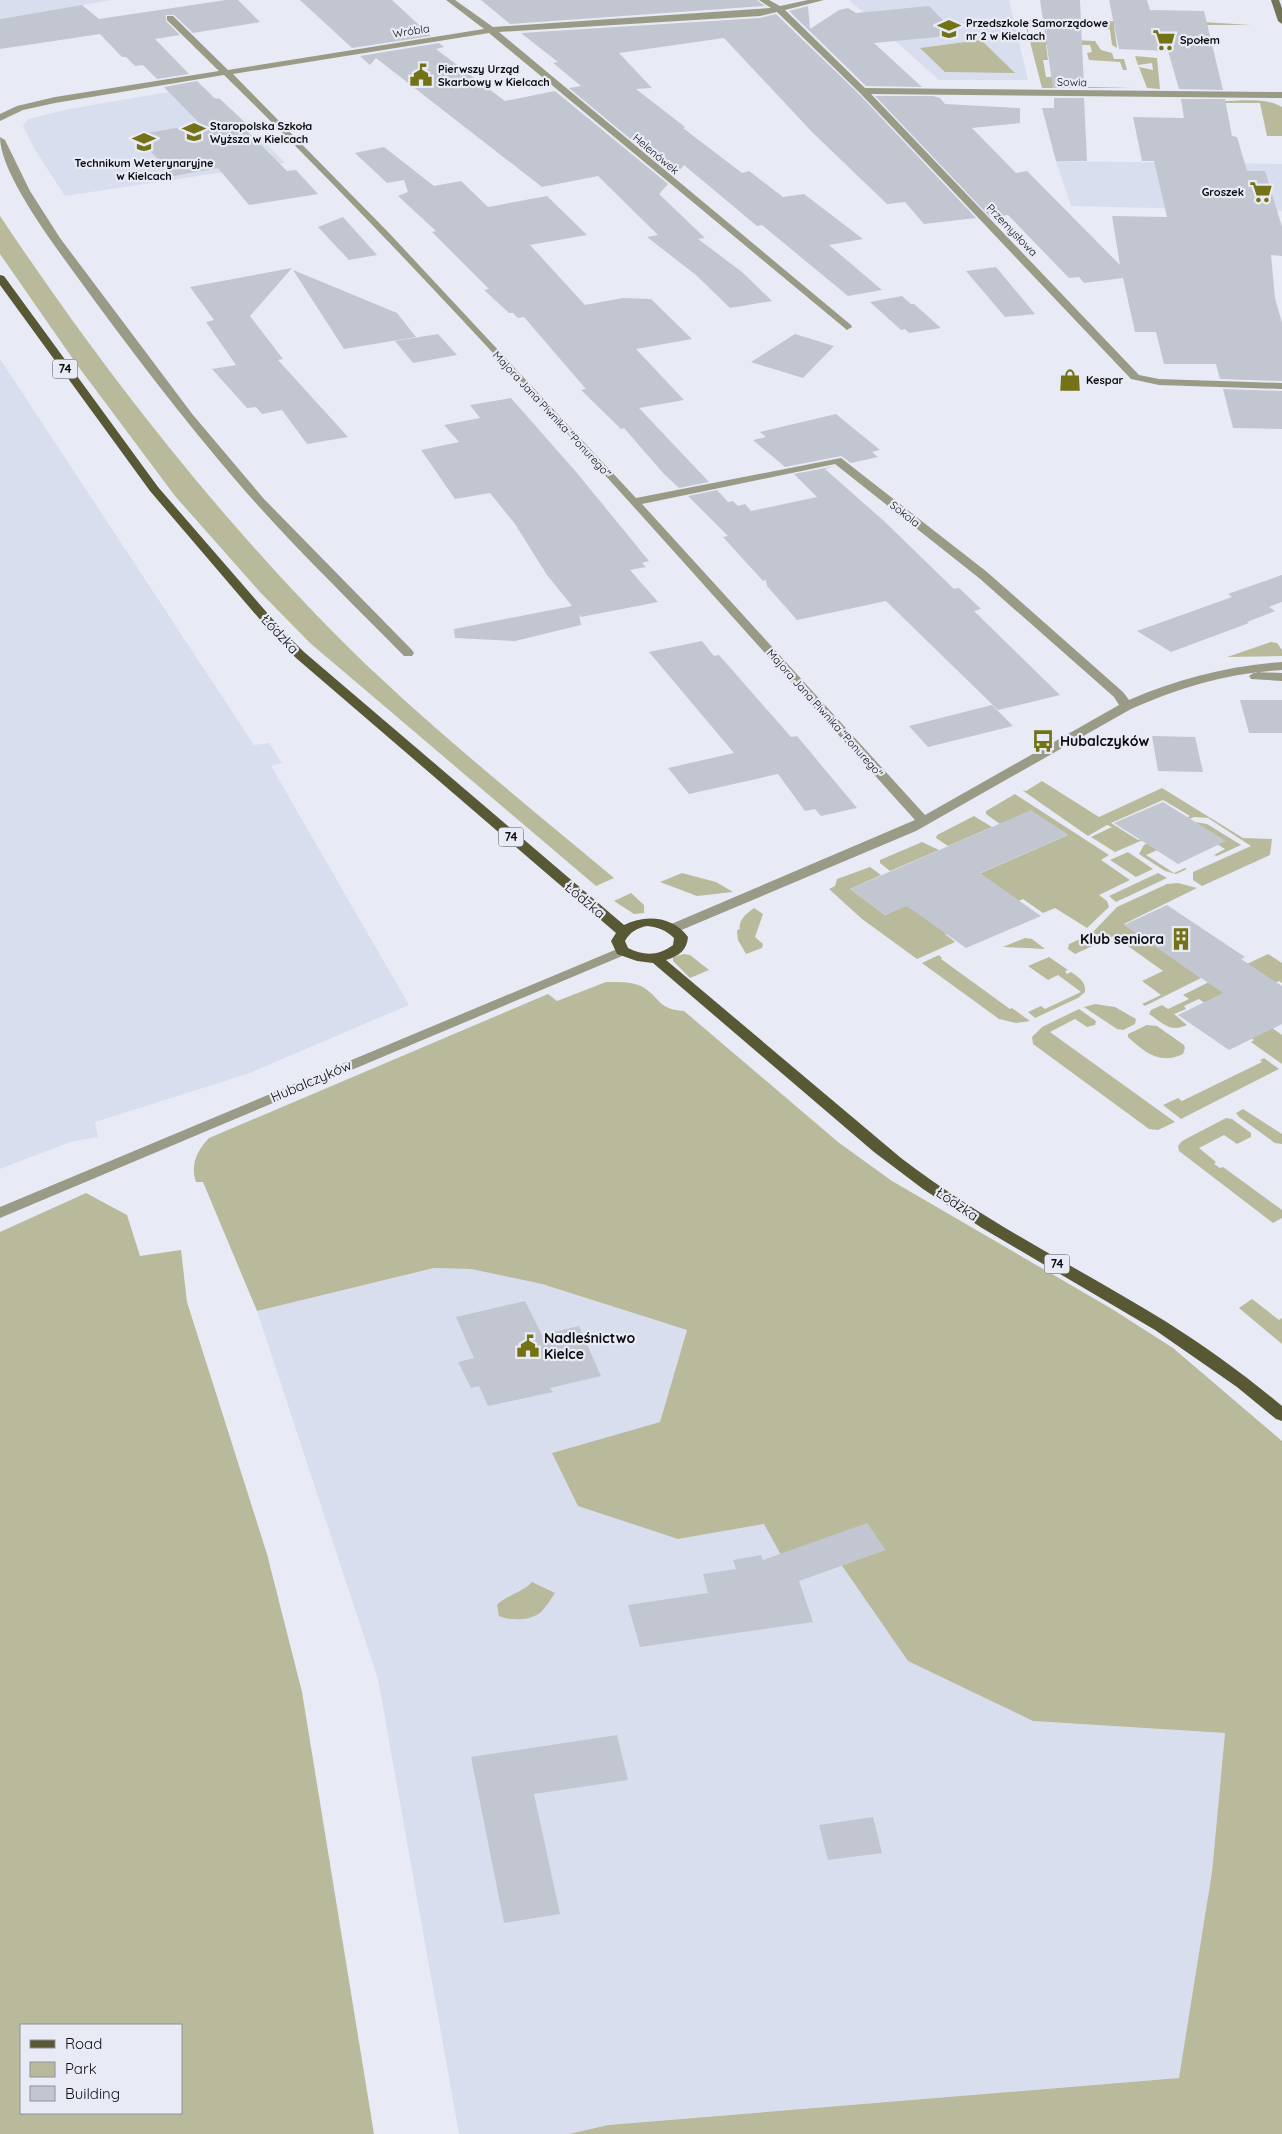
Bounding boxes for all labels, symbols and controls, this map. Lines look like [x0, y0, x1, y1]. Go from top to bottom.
school or university icon: Przedszkole Samorządowe nr 2 w Kielcach [936, 16, 962, 42]
place label: Przedszkole Samorządowe nr 2 w Kielcach [966, 16, 1109, 43]
street label: Wróbla [391, 21, 431, 41]
supermarket icon: Społem [1151, 27, 1177, 53]
place label: Społem [1180, 33, 1220, 47]
public building icon: Pierwszy Urząd Skarbowy w Kielcach [408, 62, 434, 88]
place label: Pierwszy Urząd Skarbowy w Kielcach [438, 62, 550, 89]
street label: Sowia [1057, 75, 1087, 89]
school or university icon: Staropolska Szkoła Wyższa w Kielcach [181, 119, 207, 145]
place label: Staropolska Szkoła Wyższa w Kielcach [210, 119, 312, 146]
school or university icon: Technikum Weterynaryjne w Kielcach [131, 129, 157, 155]
street label: Helenówek [630, 131, 682, 177]
place label: Technikum Weterynaryjne w Kielcach [75, 156, 214, 183]
supermarket icon: Groszek [1248, 179, 1274, 205]
place label: Groszek [1202, 185, 1244, 199]
street label: Przemysłowa [983, 201, 1041, 259]
street label: Majora Jana Piwnika "Ponurego" [490, 348, 614, 480]
road number: 74 [52, 359, 78, 378]
shop icon: Kespar [1057, 367, 1083, 393]
place label: Kespar [1086, 373, 1124, 387]
street label: Sokola [887, 498, 923, 530]
street label: Łódzka [257, 610, 303, 658]
street label: Majora Jana Piwnika "Ponurego" [764, 646, 886, 780]
bus stop icon: Hubalczyków [1030, 728, 1056, 754]
place label: Hubalczyków [1060, 732, 1149, 750]
road number: 74 [498, 828, 524, 846]
street label: Łódzka [561, 878, 609, 922]
building icon: Klub seniora [1168, 926, 1194, 952]
place label: Klub seniora [1080, 930, 1164, 948]
street label: Hubalczyków [268, 1056, 355, 1106]
street label: Łódzka [932, 1183, 982, 1225]
road number: 74 [1044, 1254, 1070, 1274]
place label: Nadleśnictwo Kielce [544, 1329, 635, 1363]
public building icon: Nadleśnictwo Kielce [515, 1333, 541, 1359]
legend [20, 2024, 182, 2114]
text: Road [65, 2034, 102, 2053]
text: Park [65, 2059, 97, 2078]
text: Building [65, 2084, 120, 2103]

